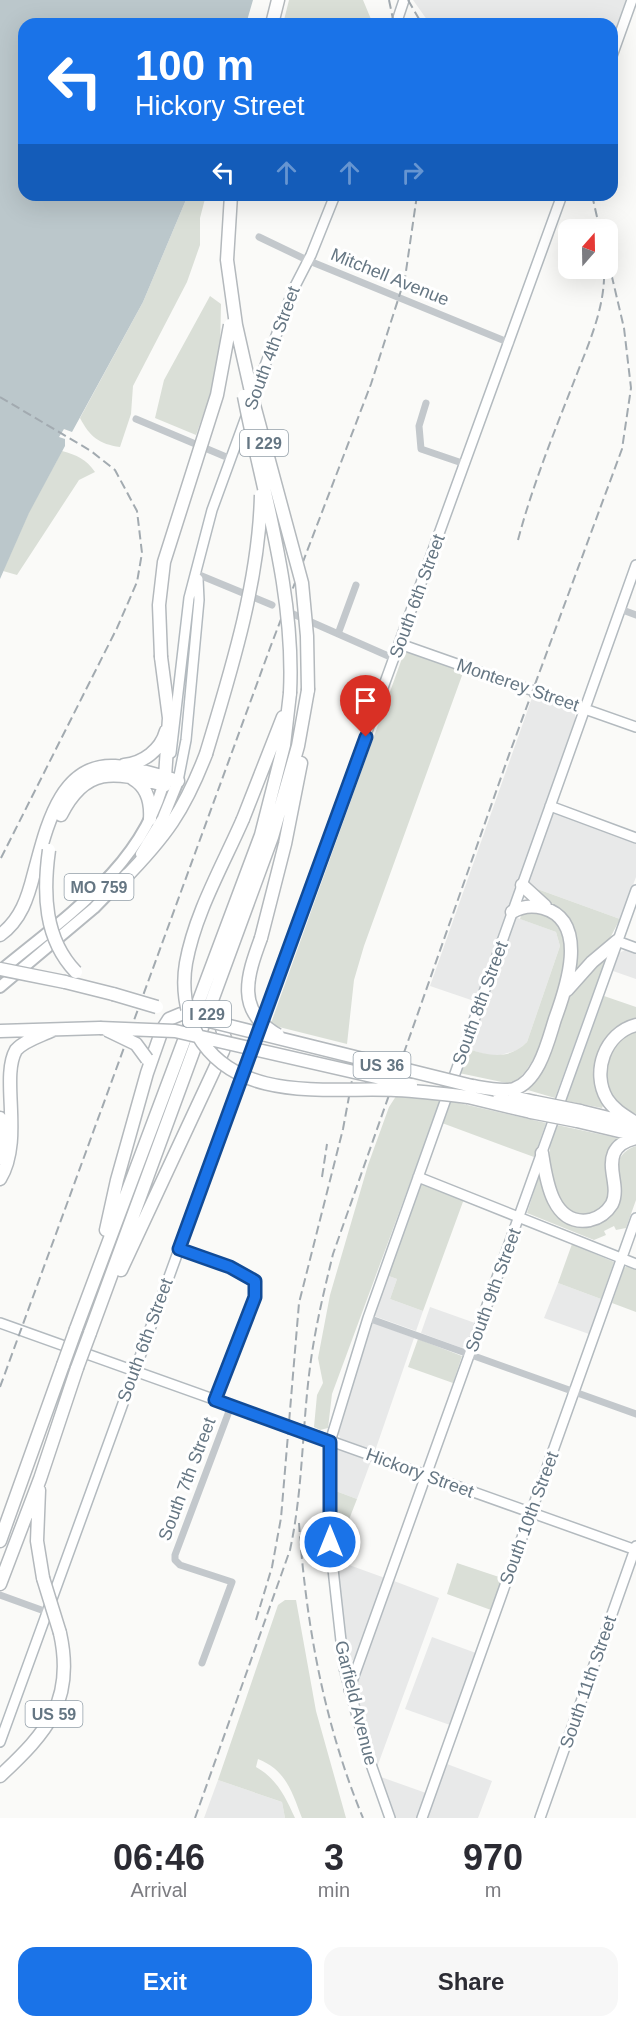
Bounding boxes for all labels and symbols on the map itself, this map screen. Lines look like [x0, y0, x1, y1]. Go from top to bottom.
north arrow [558, 219, 618, 279]
street label: Mitchell Avenue [328, 244, 452, 310]
street label: South 4th Street [240, 283, 304, 413]
road number: I 229 [240, 430, 288, 456]
street label: South 6th Street [385, 531, 449, 661]
street label: Monterey Street [454, 655, 582, 715]
pin [340, 675, 391, 737]
road number: MO 759 [64, 874, 134, 900]
street label: South 8th Street [448, 938, 512, 1068]
road number: I 229 [183, 1001, 231, 1027]
road number: US 36 [354, 1052, 410, 1078]
street label: South 9th Street [461, 1225, 525, 1355]
street label: South 6th Street [113, 1275, 177, 1405]
street label: South 7th Street [154, 1415, 220, 1543]
street label: Hickory Street [363, 1444, 477, 1502]
street label: South 10th Street [496, 1449, 562, 1587]
position arrow [298, 1510, 362, 1574]
street label: South 11th Street [556, 1613, 620, 1751]
street label: Garfield Avenue [331, 1639, 381, 1767]
road number: US 59 [26, 1701, 82, 1727]

